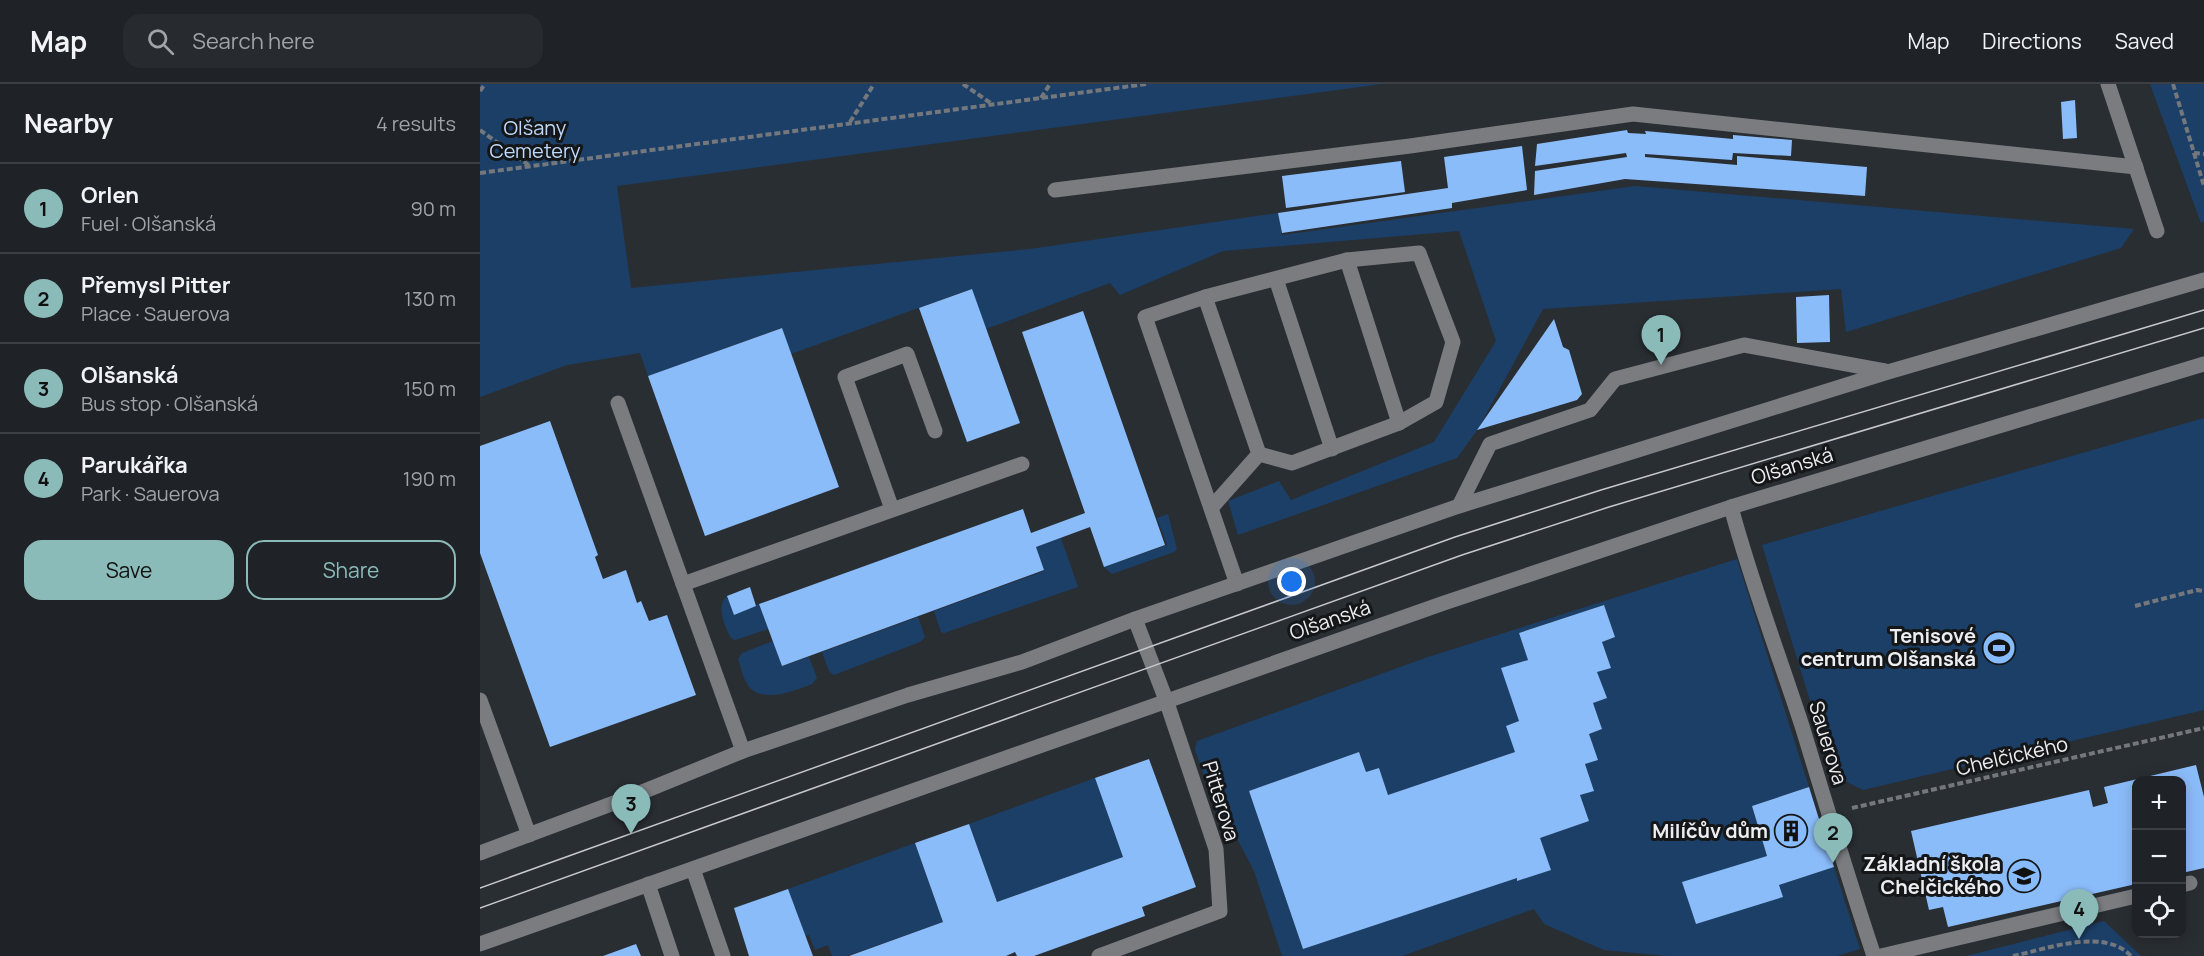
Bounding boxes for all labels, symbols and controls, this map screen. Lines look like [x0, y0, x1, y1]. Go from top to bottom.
search box [123, 14, 543, 68]
text: Map [30, 22, 87, 60]
icon: search [144, 25, 177, 58]
text: Search here [192, 26, 315, 56]
text: Map [1908, 27, 1949, 55]
text: Directions [1982, 27, 2082, 55]
text: Saved [2115, 27, 2174, 55]
text: Nearby [24, 105, 113, 141]
text: 4 results [376, 110, 456, 137]
park label: Olšany Cemetery [489, 114, 581, 164]
text: Orlen [81, 180, 139, 210]
text: 1 [39, 195, 48, 222]
text: 90 m [410, 195, 456, 222]
text: Fuel · Olšanská [81, 210, 216, 237]
text: Přemysl Pitter [81, 270, 231, 300]
text: 2 [38, 285, 49, 312]
text: 130 m [404, 285, 456, 312]
text: Place · Sauerova [81, 300, 230, 327]
pin: 1 [1642, 316, 1680, 365]
text: Olšanská [81, 360, 178, 390]
text: 3 [38, 375, 49, 402]
text: 150 m [403, 375, 456, 402]
text: Bus stop · Olšanská [81, 390, 258, 417]
street label: Olšanská [1748, 440, 1836, 491]
text: Parukářka [81, 450, 188, 480]
text: 4 [37, 465, 50, 492]
text: 190 m [403, 465, 456, 492]
text: Park · Sauerova [81, 480, 220, 507]
button: Save [24, 540, 234, 600]
button: Share [246, 540, 456, 600]
your location [1277, 567, 1306, 596]
street label: Olšanská [1286, 593, 1374, 646]
place label: Tenisové centrum Olšanská [1801, 622, 1976, 672]
sports icon: Tenisové centrum Olšanská [1981, 630, 2017, 666]
street label: Sauerova [1803, 698, 1854, 788]
street label: Chelčického [1953, 730, 2071, 781]
street label: Pitterova [1197, 758, 1246, 844]
map controls [2132, 776, 2186, 938]
button: + [2132, 776, 2186, 830]
pin: 3 [612, 784, 650, 834]
building icon: Milíčův dům [1773, 813, 1809, 849]
pin: 2 [1814, 814, 1852, 863]
place label: Milíčův dům [1652, 817, 1768, 844]
button: − [2132, 830, 2186, 884]
place label: Základní škola Chelčického [1863, 850, 2001, 900]
school or university icon: Základní škola Chelčického [2006, 858, 2042, 894]
button: locate [2132, 884, 2186, 938]
pin: 4 [2060, 890, 2098, 939]

